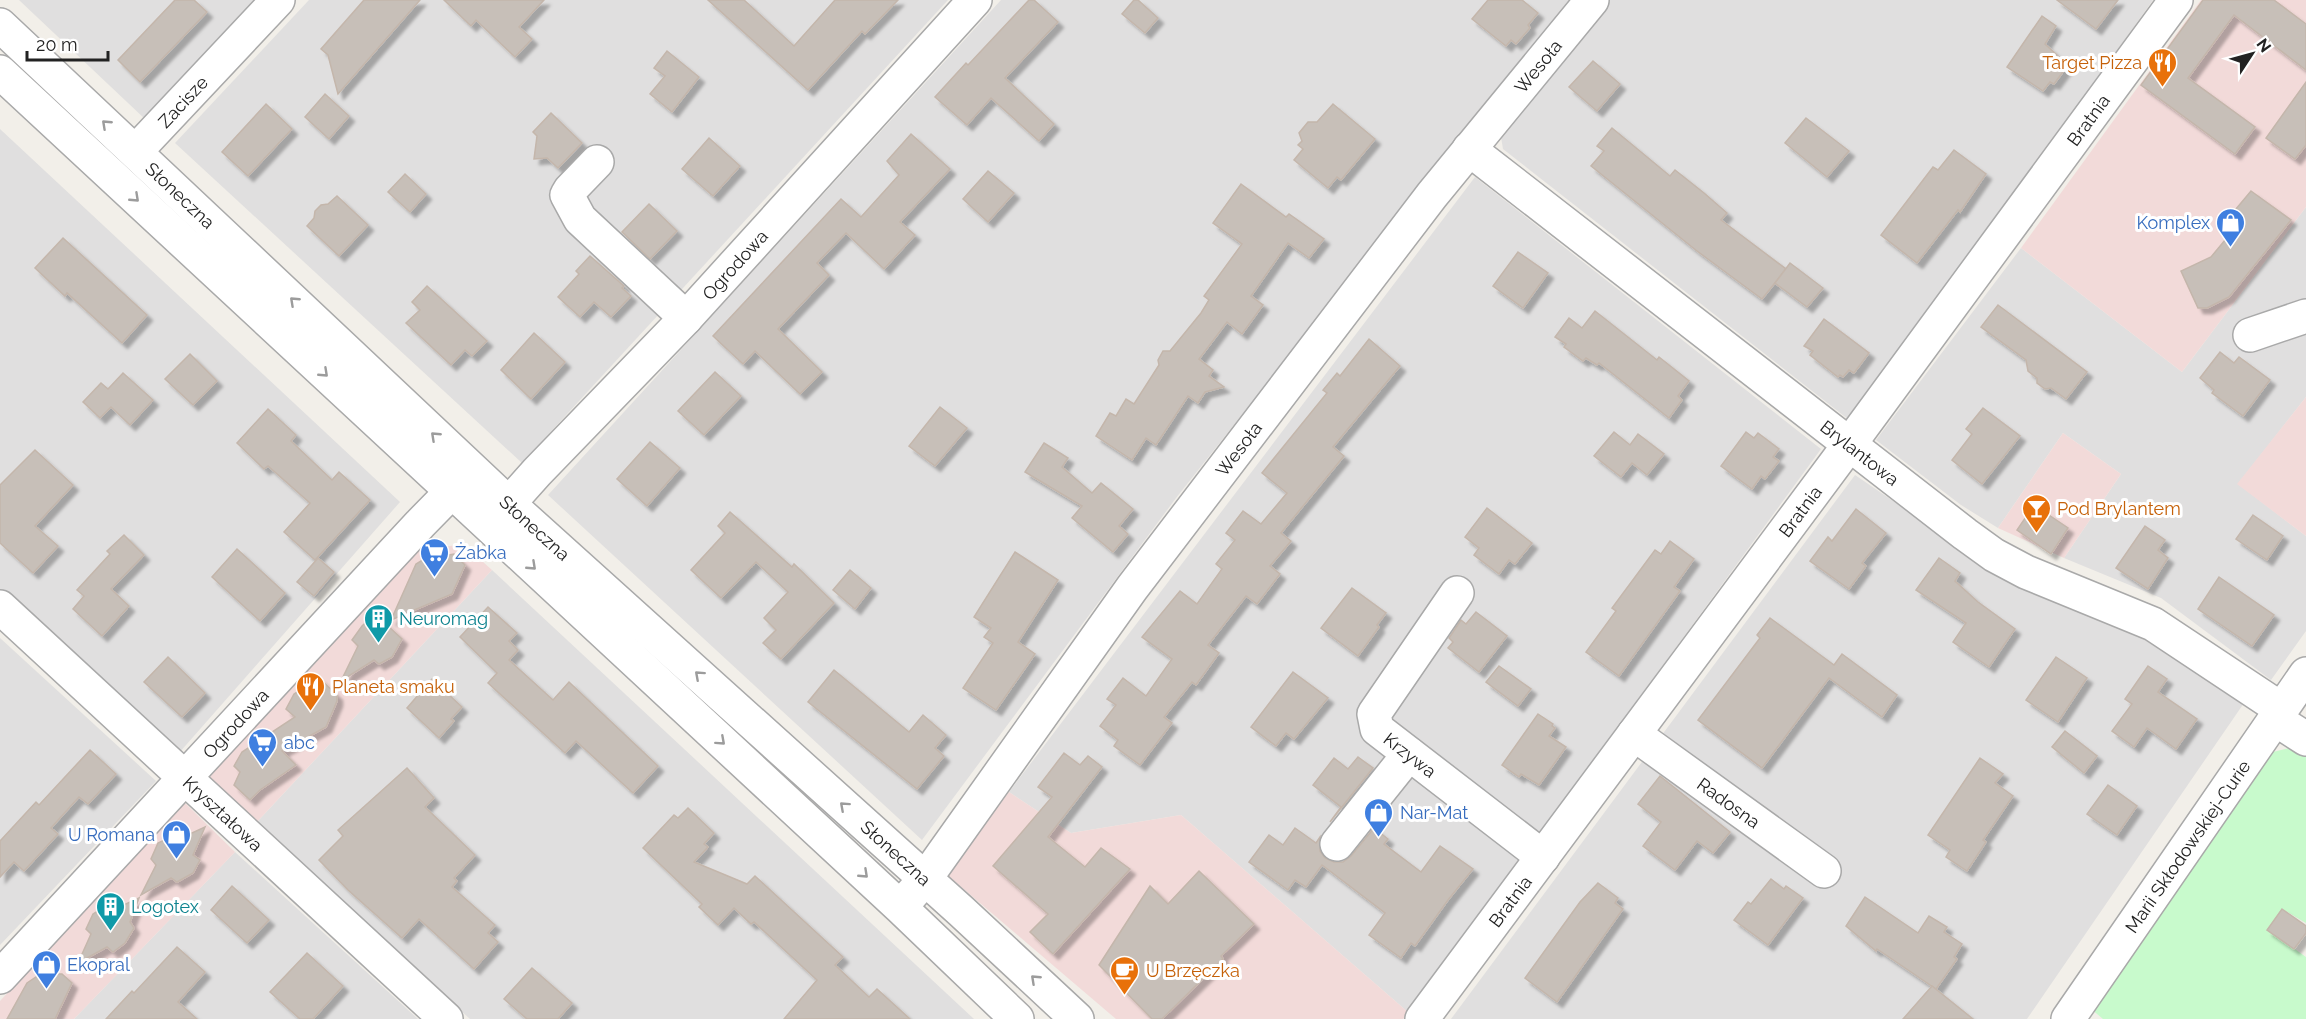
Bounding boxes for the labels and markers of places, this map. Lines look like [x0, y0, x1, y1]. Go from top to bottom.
restaurant icon: Target Pizza [2147, 46, 2179, 88]
place label: Target Pizza [2042, 52, 2142, 73]
shop icon: Komplex [2215, 206, 2247, 248]
place label: Komplex [2136, 212, 2210, 233]
bar icon: Pod Brylantem [2020, 492, 2052, 534]
place label: Pod Brylantem [2057, 498, 2181, 519]
supermarket icon: Żabka [418, 536, 450, 578]
place label: Żabka [455, 542, 507, 563]
building icon: Neuromag [362, 602, 394, 644]
place label: Neuromag [399, 608, 488, 629]
restaurant icon: Planeta smaku [295, 670, 327, 712]
place label: Planeta smaku [332, 676, 455, 697]
supermarket icon: abc [247, 726, 279, 768]
place label: abc [284, 732, 315, 753]
shop icon: Nar-Mat [1363, 796, 1395, 838]
place label: Nar-Mat [1400, 802, 1468, 823]
shop icon: U Romana [160, 818, 192, 860]
place label: U Romana [68, 824, 155, 845]
building icon: Logotex [94, 890, 126, 932]
place label: Logotex [131, 896, 199, 917]
shop icon: Ekopral [30, 948, 62, 990]
place label: Ekopral [67, 954, 130, 975]
cafe icon: U Brzęczka [1109, 954, 1141, 996]
place label: U Brzęczka [1146, 960, 1240, 981]

